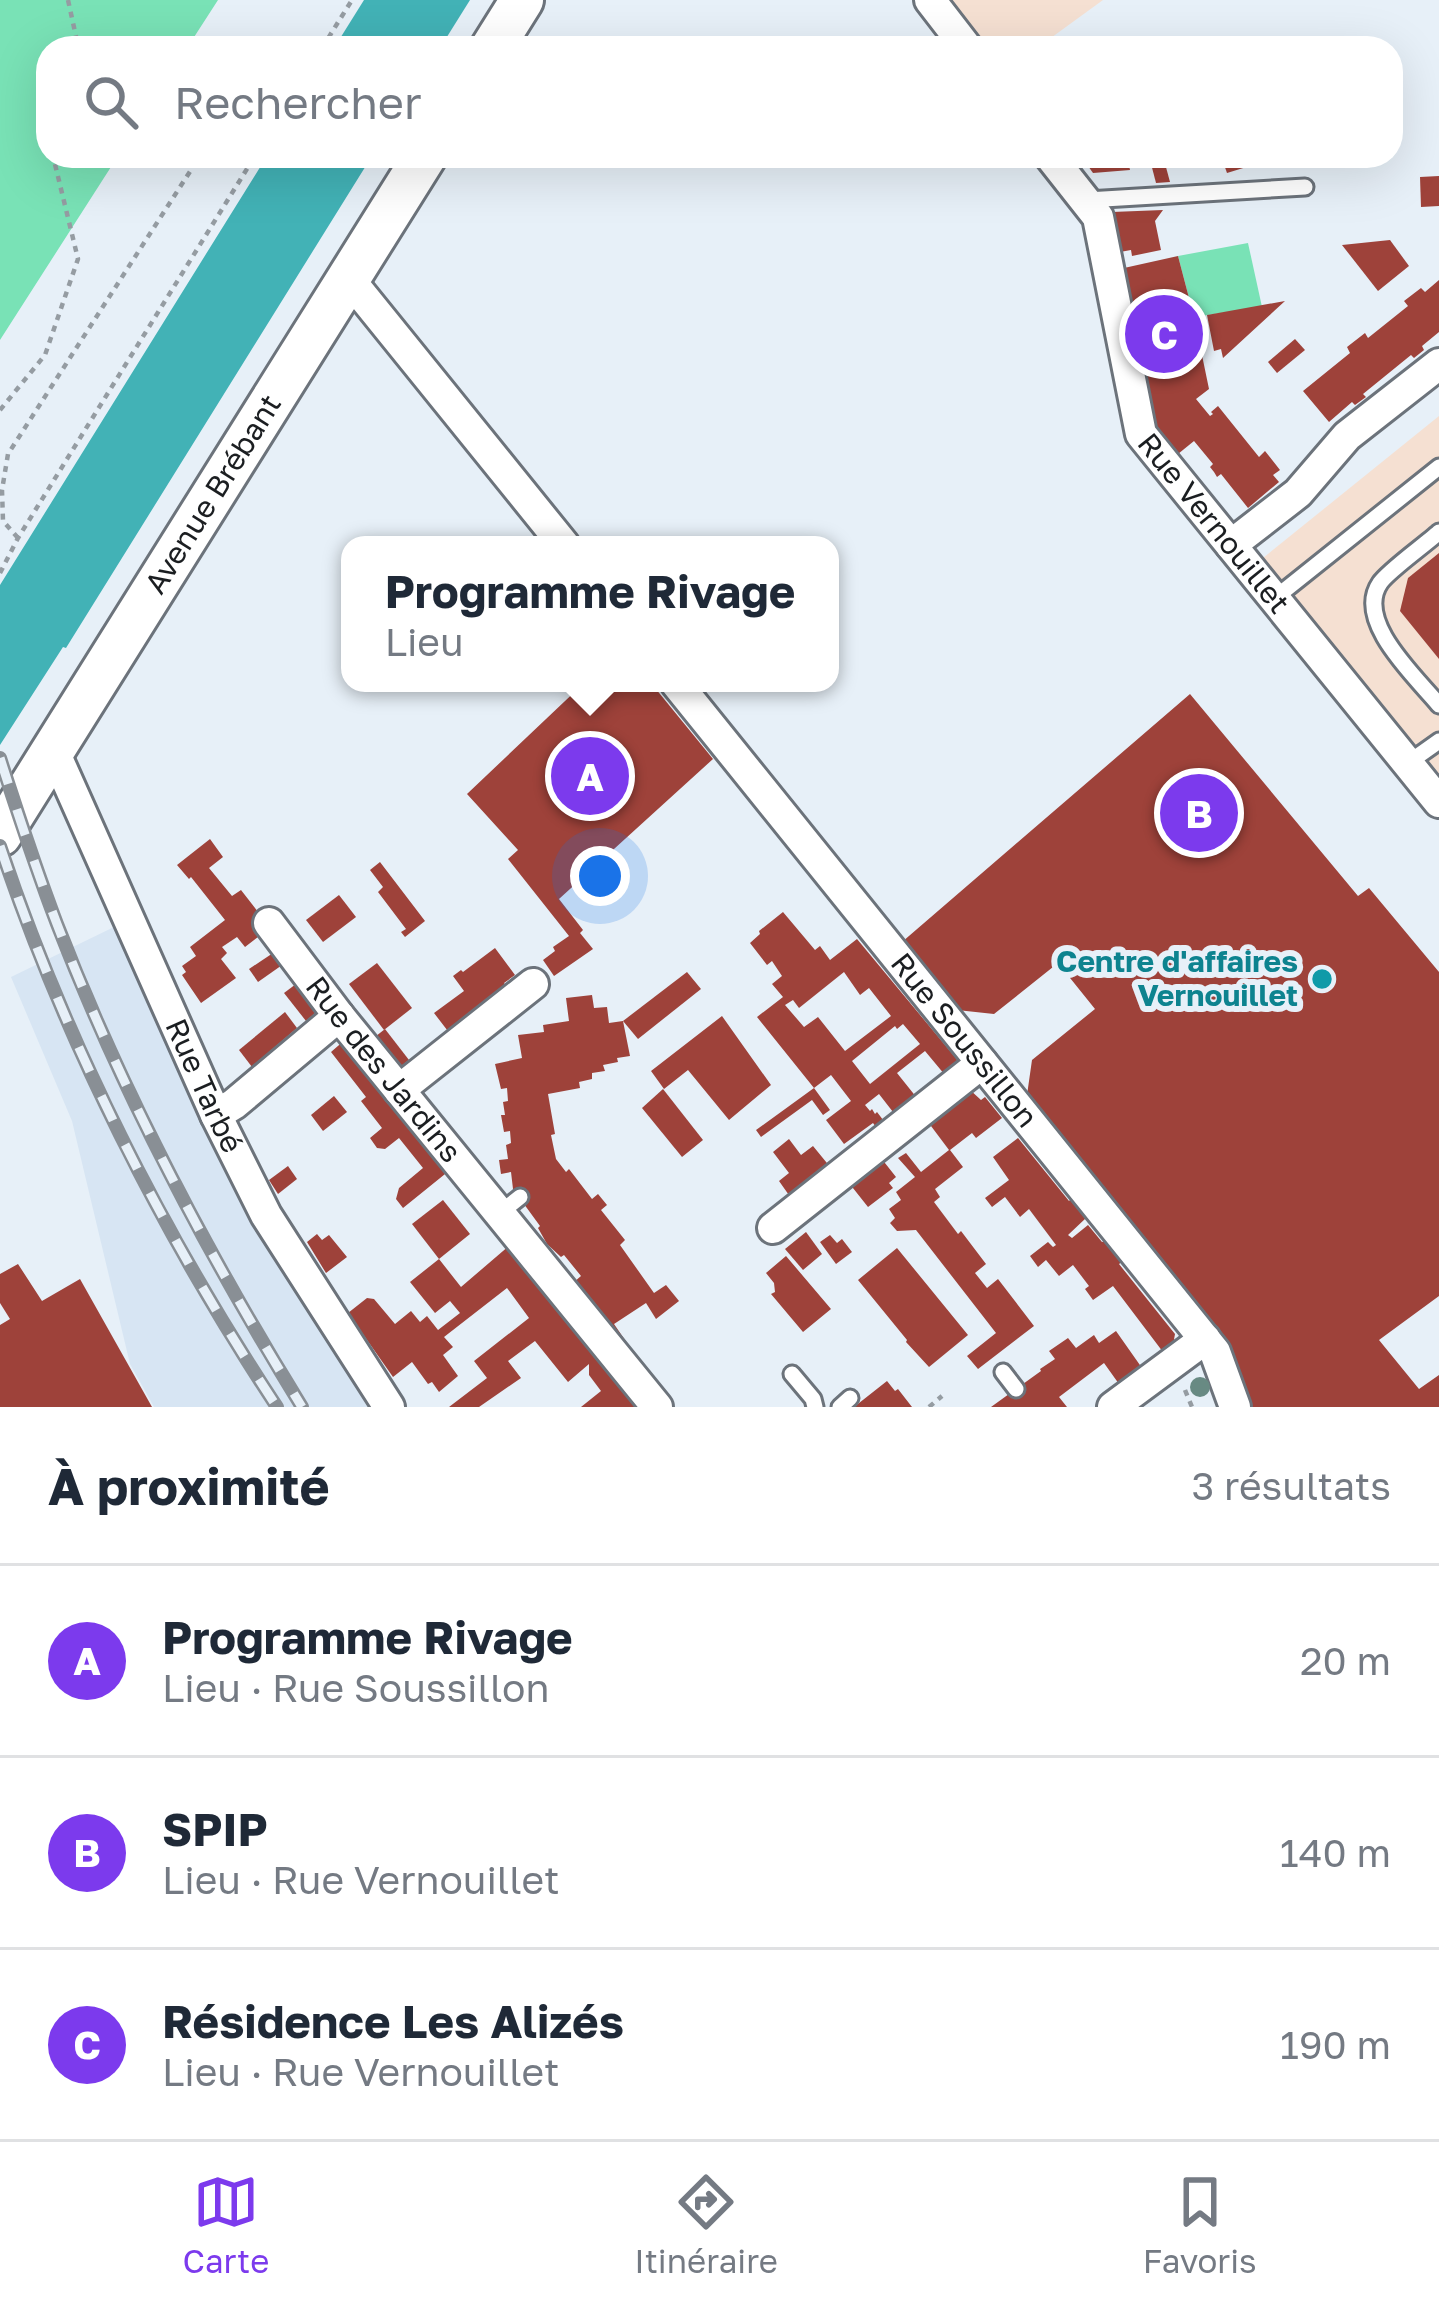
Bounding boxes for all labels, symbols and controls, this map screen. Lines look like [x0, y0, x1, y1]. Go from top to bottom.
search box [36, 36, 1403, 168]
icon: search [78, 69, 144, 135]
text: Rechercher [174, 75, 422, 129]
pin: C [1125, 289, 1203, 379]
street label: Avenue Brébant [137, 388, 288, 600]
street label: Rue Vernouillet [1131, 426, 1298, 620]
popup [341, 536, 839, 692]
text: Programme Rivage [385, 564, 795, 618]
text: Lieu [385, 618, 464, 665]
pin: A [551, 731, 629, 821]
pin: B [1160, 768, 1238, 858]
your location [570, 846, 630, 906]
place label: Centre d'affaires Vernouillet [1056, 943, 1298, 1013]
street label: Rue Soussillon [884, 945, 1046, 1134]
marker: Centre d'affaires Vernouillet [1309, 966, 1335, 992]
street label: Rue des Jardins [299, 969, 470, 1169]
street label: Rue Tarbé [158, 1013, 251, 1158]
text: À proximité [48, 1455, 330, 1516]
text: 3 résultats [1192, 1462, 1391, 1509]
text: Programme Rivage [162, 1610, 573, 1664]
text: A [73, 1637, 101, 1684]
text: 20 m [1300, 1637, 1391, 1684]
text: Lieu · Rue Soussillon [162, 1664, 550, 1711]
text: SPIP [162, 1802, 268, 1856]
text: B [73, 1829, 101, 1876]
text: 140 m [1280, 1829, 1391, 1876]
text: Lieu · Rue Vernouillet [162, 1856, 560, 1903]
text: Résidence Les Alizés [162, 1994, 624, 2048]
text: C [73, 2021, 101, 2068]
text: 190 m [1280, 2021, 1391, 2068]
text: Lieu · Rue Vernouillet [162, 2048, 560, 2095]
tab: Carte [182, 2169, 269, 2280]
tab: Itinéraire [634, 2169, 778, 2280]
tab: Favoris [1143, 2169, 1257, 2280]

